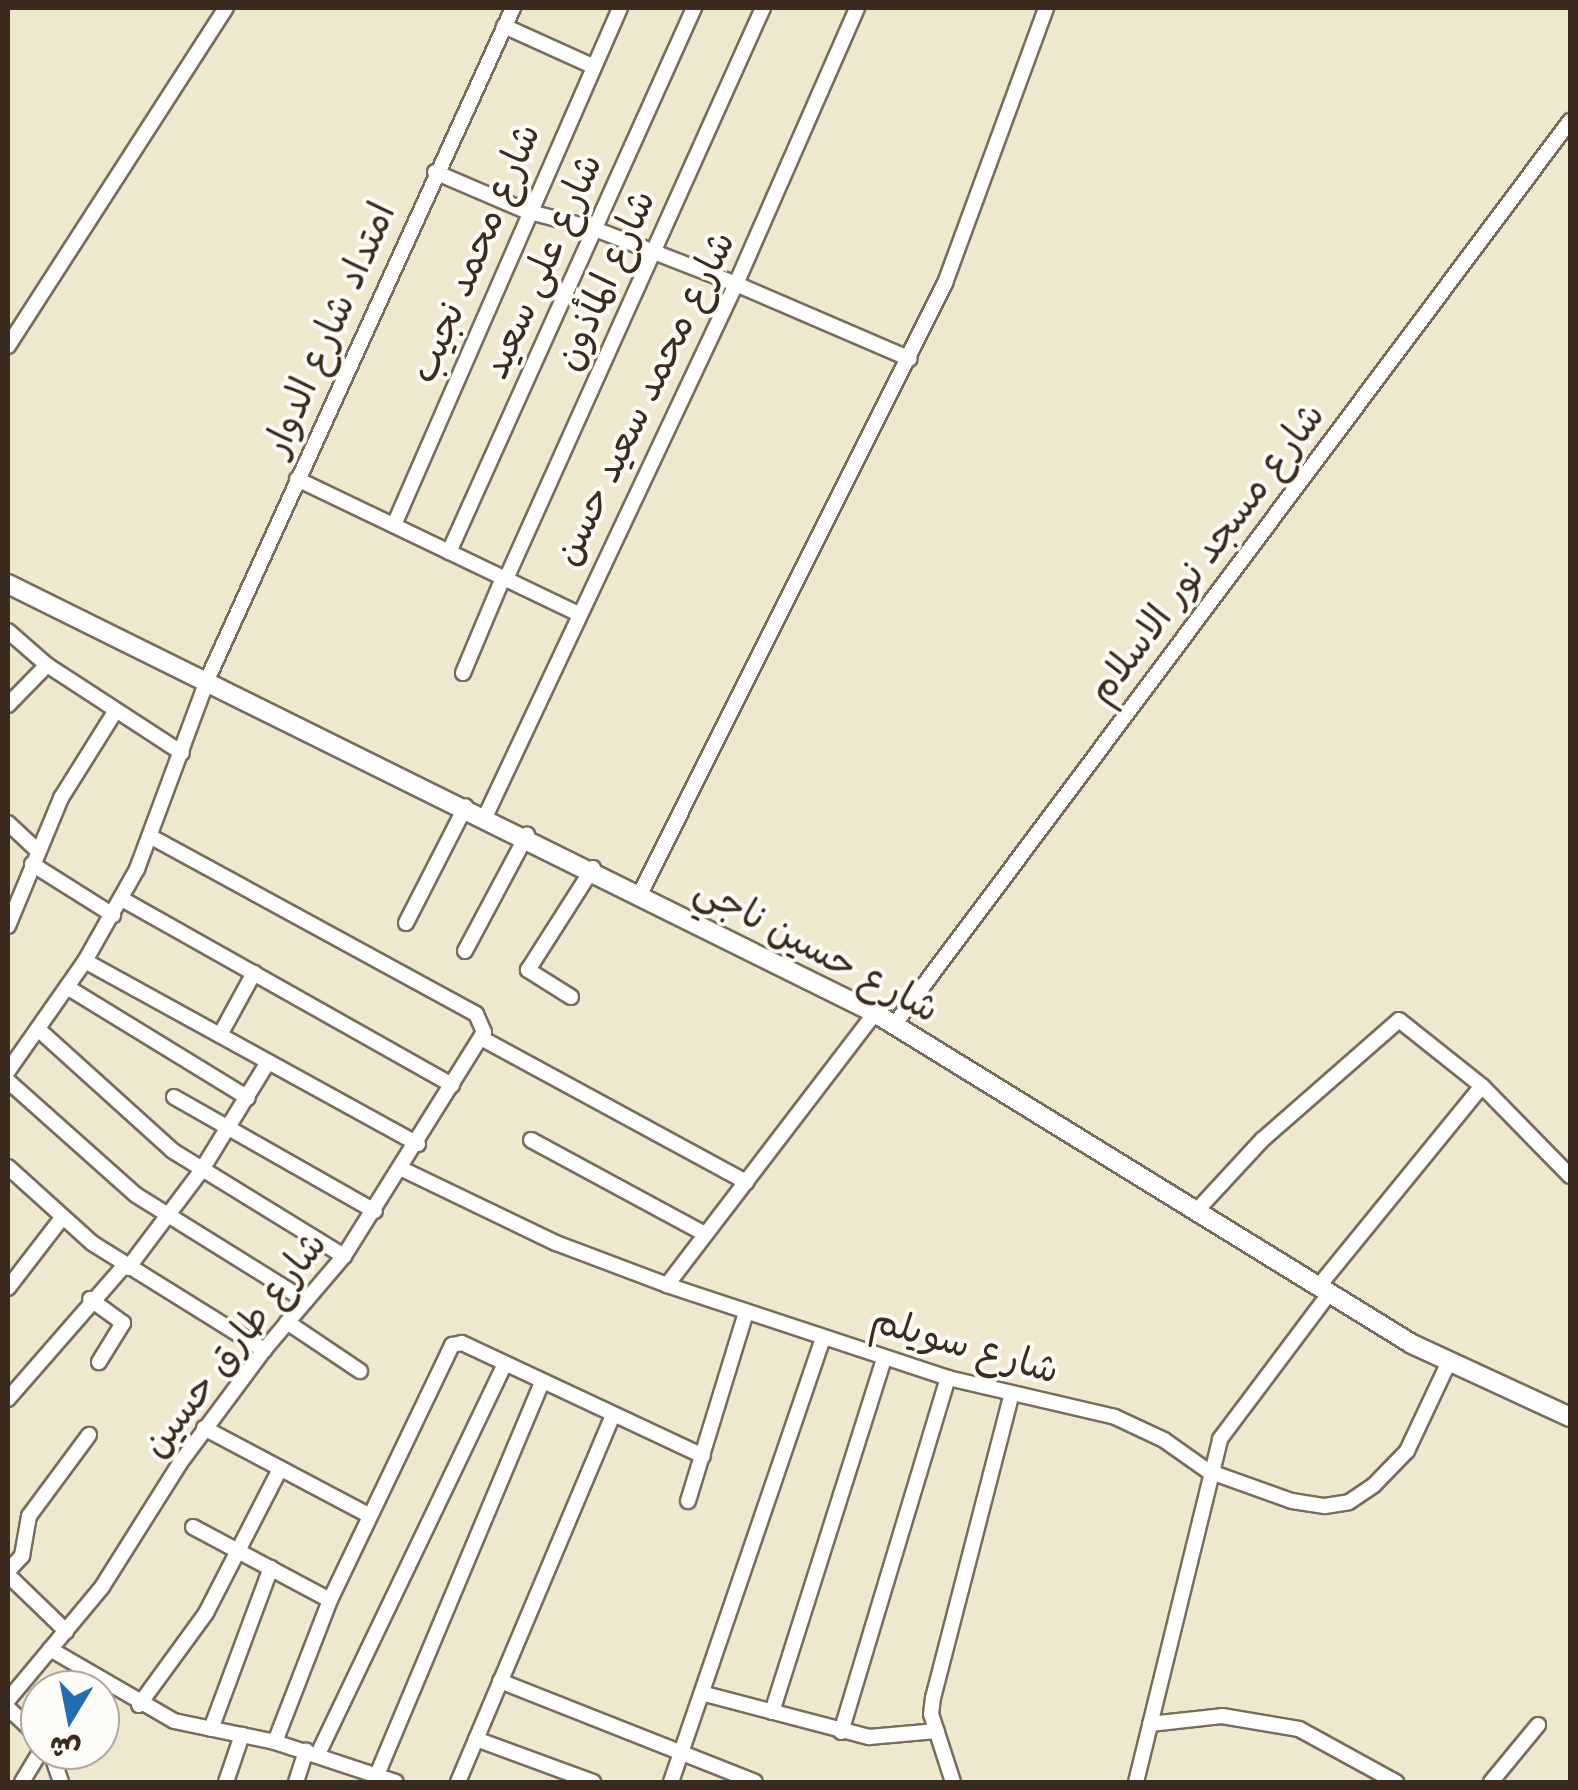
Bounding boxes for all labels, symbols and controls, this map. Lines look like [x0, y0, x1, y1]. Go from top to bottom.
street label: شارع محمد نجيب [400, 117, 550, 389]
street label: شارع على سعيد [472, 147, 612, 385]
street label: شارع المأذون [545, 183, 665, 377]
street label: امتداد شارع الدوار [253, 195, 405, 463]
street label: شارع محمد سعيد حسن [543, 223, 745, 573]
street label: شارع مسجد نور الاسلام [1078, 393, 1334, 713]
street label: شارع حسين ناجي [687, 866, 947, 1032]
street label: شارع طارق حسين [132, 1222, 336, 1466]
street label: شارع سويلم [866, 1296, 1064, 1394]
north arrow [20, 1670, 120, 1770]
text: ش [46, 1721, 84, 1775]

